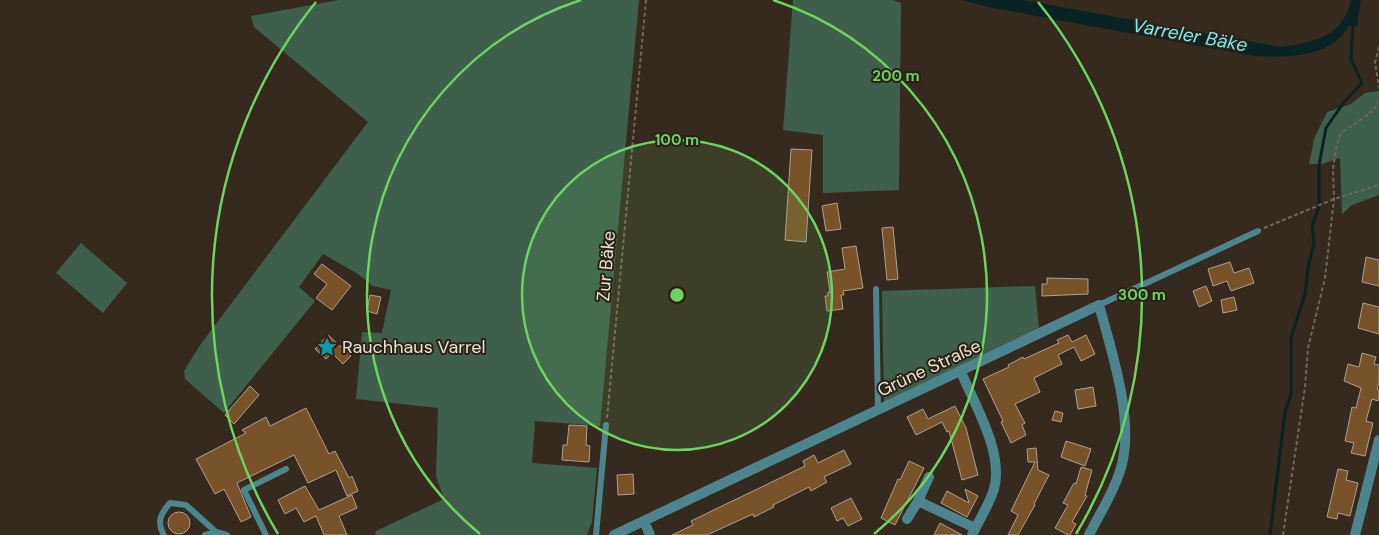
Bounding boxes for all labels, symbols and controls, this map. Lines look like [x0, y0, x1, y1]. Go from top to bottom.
water label: Varreler Bäke [1130, 13, 1250, 57]
text: 200 m [872, 66, 920, 86]
text: 100 m [655, 130, 699, 150]
street label: Zur Bäke [591, 230, 621, 302]
text: 300 m [1118, 285, 1166, 305]
centre of rings [668, 286, 686, 304]
street label: Grüne Straße [873, 334, 985, 402]
place label: Rauchhaus Varrel [342, 335, 486, 359]
place icon: Rauchhaus Varrel [316, 336, 338, 358]

